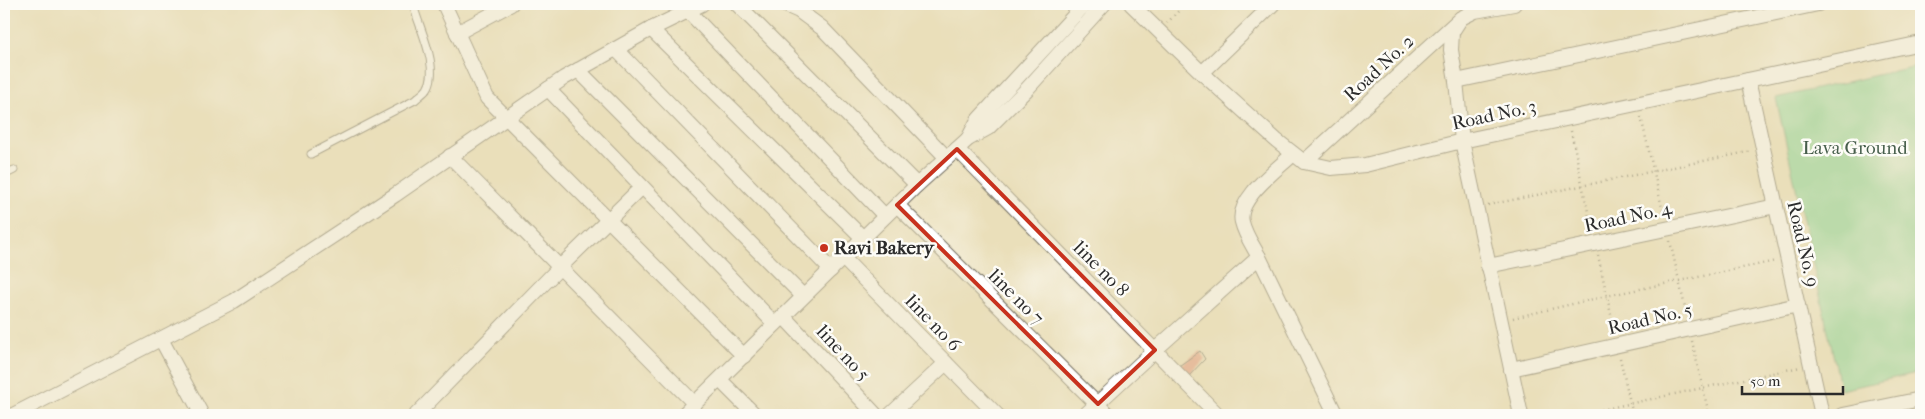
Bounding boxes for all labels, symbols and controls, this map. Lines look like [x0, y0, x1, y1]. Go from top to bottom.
street label: Road No. 2 [1339, 30, 1419, 106]
street label: Road No. 3 [1450, 95, 1538, 135]
park label: Lava Ground [1802, 137, 1908, 159]
street label: Road No. 4 [1582, 197, 1675, 237]
street label: Road No. 9 [1782, 199, 1824, 289]
street label: line no 8 [1068, 236, 1133, 301]
place label: Ravi Bakery [834, 237, 935, 259]
marker: Ravi Bakery [818, 242, 830, 254]
street label: line no 7 [983, 264, 1048, 329]
street label: line no 6 [900, 289, 966, 356]
street label: Road No. 5 [1606, 299, 1694, 339]
street label: line no 5 [811, 320, 874, 385]
scale bar [1742, 364, 1844, 396]
text: 50 m [1750, 372, 1781, 390]

